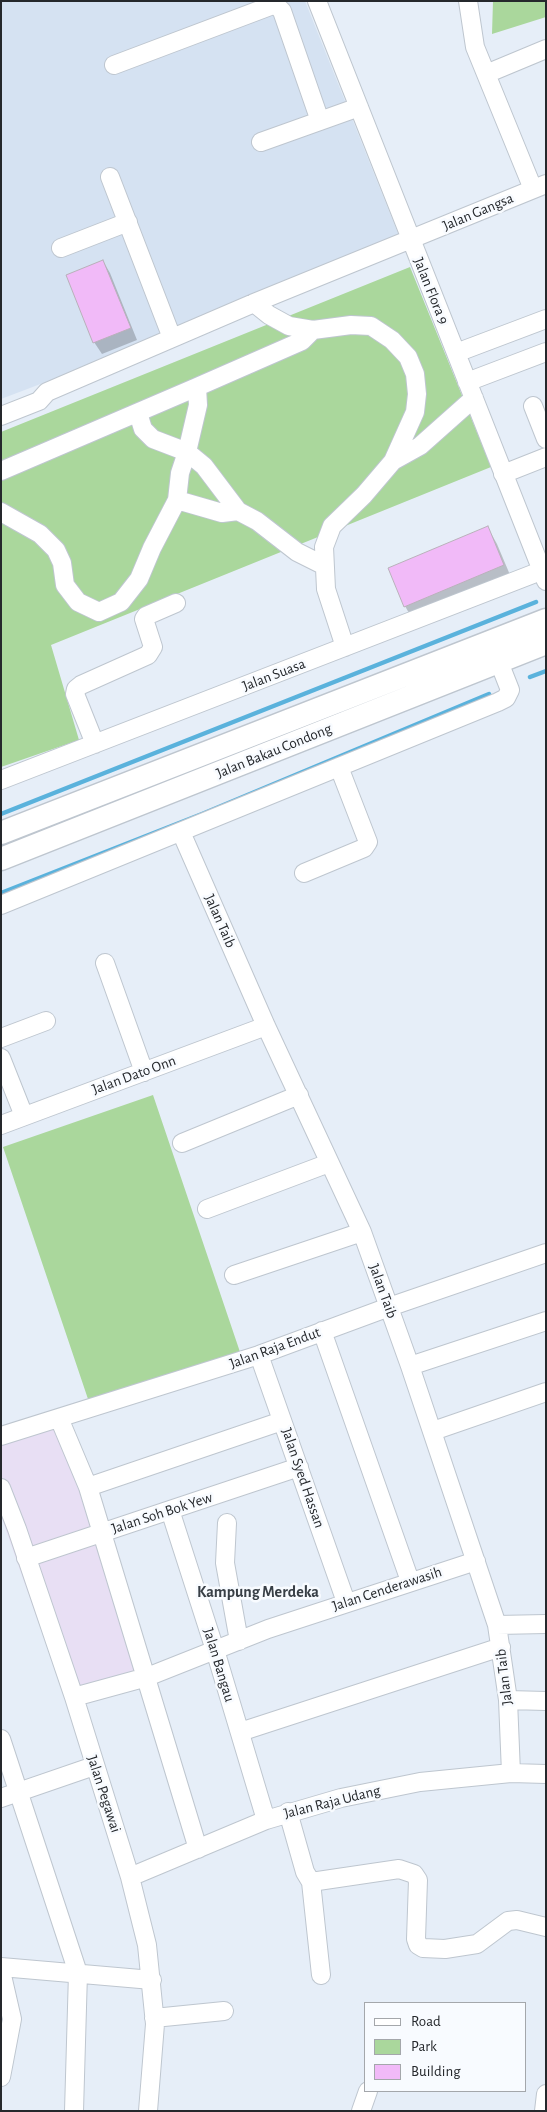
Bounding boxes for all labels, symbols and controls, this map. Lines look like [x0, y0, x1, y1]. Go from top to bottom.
street label: Jalan Gangsa [440, 189, 516, 235]
street label: Jalan Flora 9 [409, 255, 453, 327]
street label: Jalan Suasa [240, 655, 308, 695]
street label: Jalan Bakau Condong [214, 720, 334, 782]
street label: Jalan Taib [200, 891, 240, 951]
street label: Jalan Dato Onn [90, 1052, 178, 1098]
street label: Jalan Taib [365, 1261, 401, 1321]
street label: Jalan Raja Endut [227, 1323, 323, 1373]
street label: Jalan Syed Hassan [277, 1426, 329, 1530]
street label: Jalan Soh Bok Yew [109, 1488, 215, 1538]
street label: Jalan Cenderawasih [330, 1563, 444, 1615]
district label: Kampung Merdeka [197, 1582, 319, 1602]
street label: Jalan Bangau [199, 1626, 239, 1704]
street label: Jalan Taib [492, 1648, 516, 1706]
street label: Jalan Pegawai [83, 1753, 125, 1835]
street label: Jalan Raja Udang [282, 1781, 382, 1823]
legend [364, 2002, 527, 2092]
text: Road [411, 2014, 441, 2029]
text: Park [411, 2039, 437, 2054]
text: Building [411, 2064, 461, 2079]

